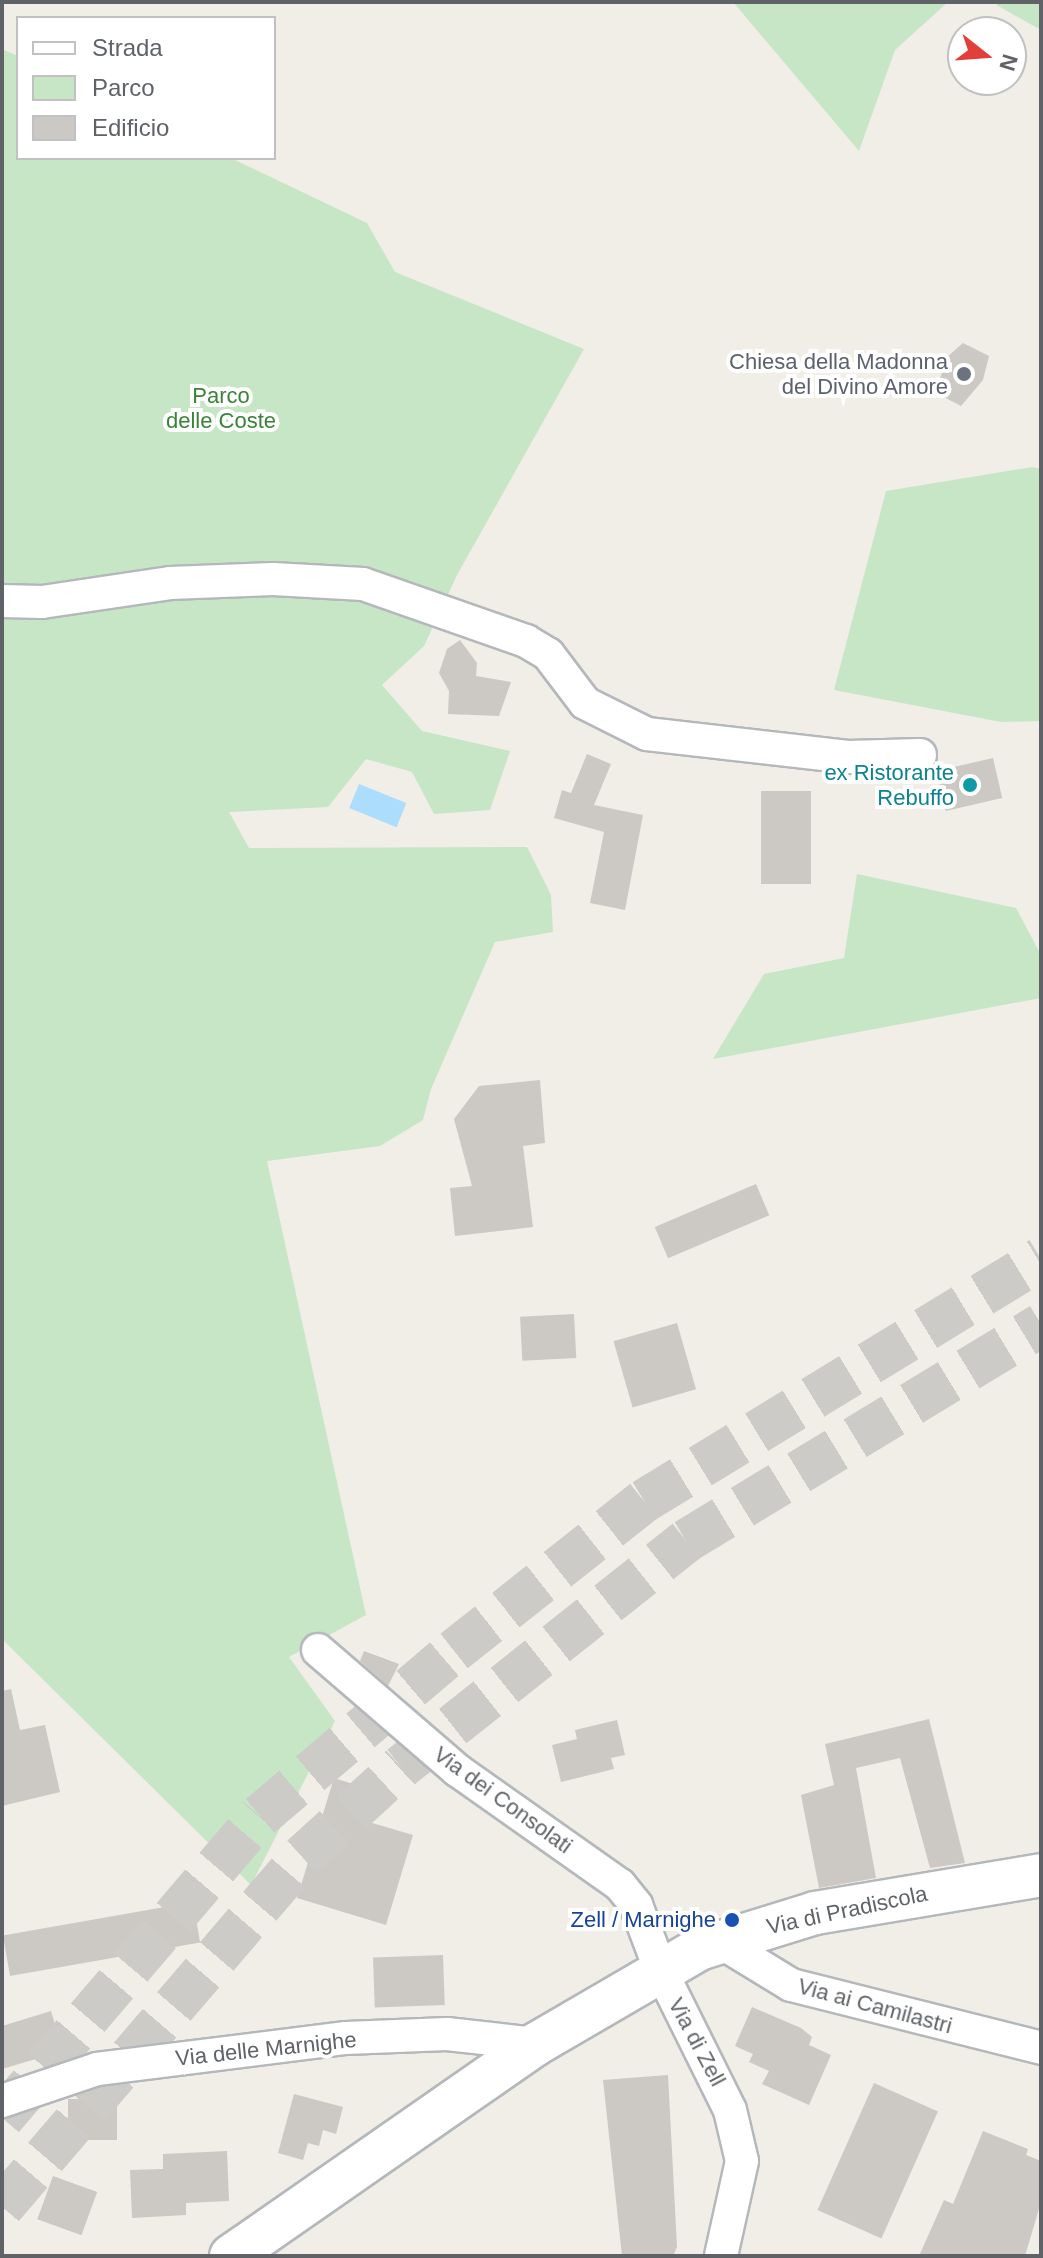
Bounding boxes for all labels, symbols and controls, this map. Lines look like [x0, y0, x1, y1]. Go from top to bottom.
legend [16, 16, 276, 160]
north arrow [947, 16, 1027, 96]
text: Strada [92, 34, 163, 61]
text: N [994, 51, 1023, 74]
text: Parco [92, 74, 155, 101]
text: Edificio [92, 114, 169, 141]
place label: Chiesa della Madonna del Divino Amore [729, 348, 948, 400]
marker: Chiesa della Madonna del Divino Amore [955, 365, 973, 383]
park label: Parco delle Coste [166, 382, 276, 434]
place label: ex Ristorante Rebuffo [824, 759, 954, 810]
marker: ex Ristorante Rebuffo [961, 776, 979, 794]
street label: Via dei Consolati [429, 1741, 577, 1859]
street label: Via di Pradiscola [764, 1880, 930, 1940]
place label: Zell / Marnighe [570, 1907, 716, 1933]
marker: Zell / Marnighe [723, 1911, 741, 1929]
street label: Via ai Camilastri [795, 1973, 955, 2039]
street label: Via di Zell [663, 1993, 731, 2091]
street label: Via delle Marnighe [174, 2026, 358, 2072]

